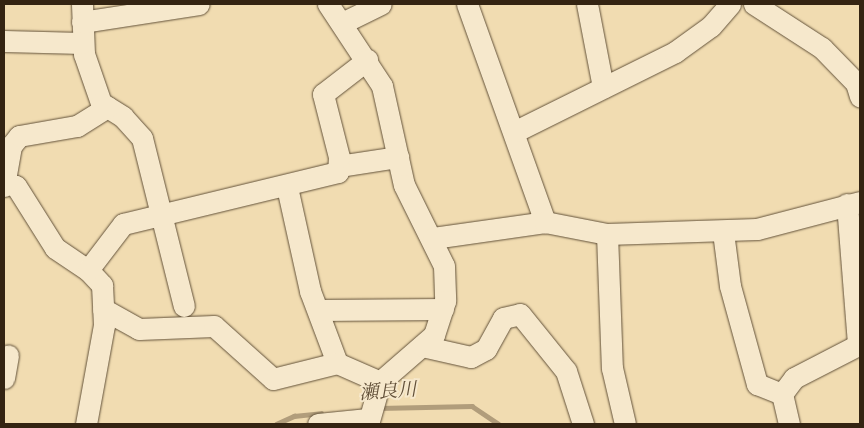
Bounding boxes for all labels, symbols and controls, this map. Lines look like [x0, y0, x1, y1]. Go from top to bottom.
water label: 瀬良川 [359, 380, 417, 406]

